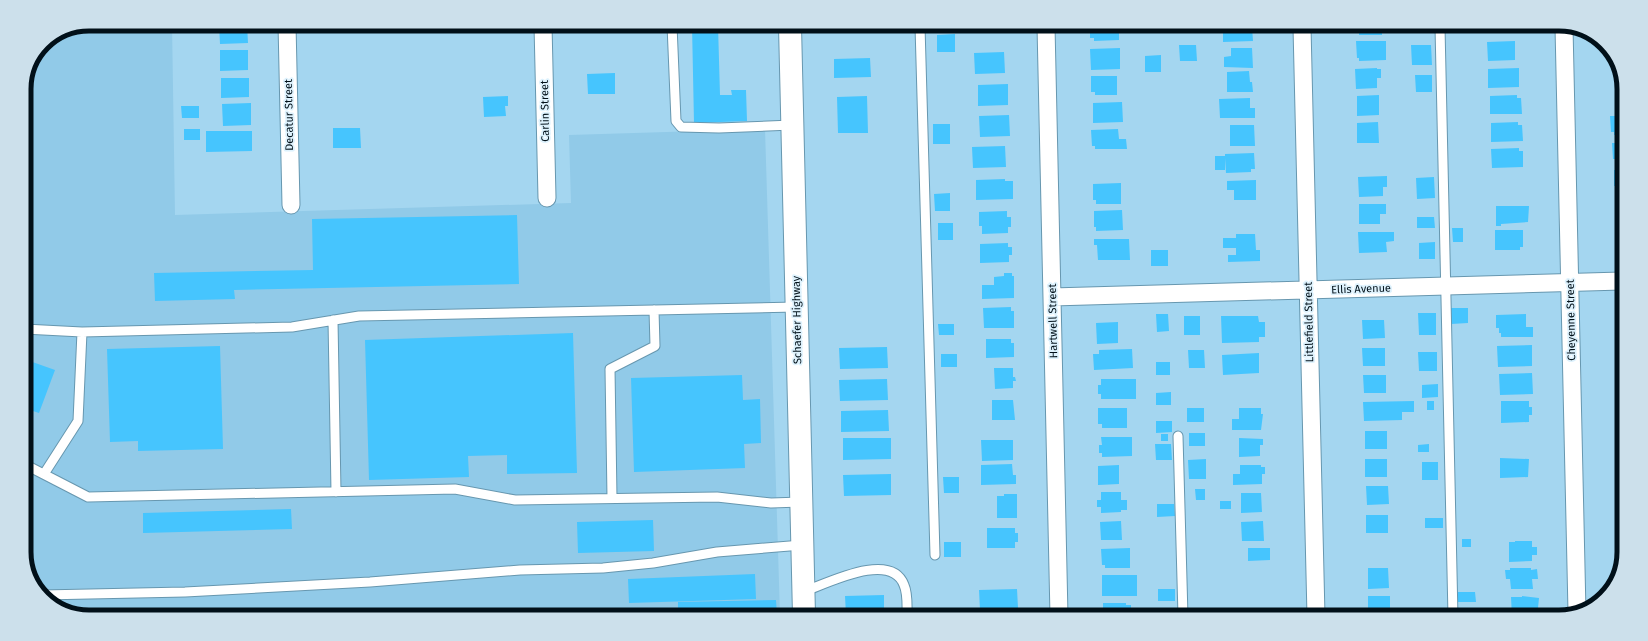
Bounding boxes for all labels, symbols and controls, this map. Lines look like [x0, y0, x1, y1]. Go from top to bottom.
street label: Decatur Street [282, 79, 296, 151]
street label: Carlin Street [538, 80, 552, 142]
street label: Schaefer Highway [790, 275, 804, 364]
street label: Cheyenne Street [1564, 279, 1578, 361]
street label: Ellis Avenue [1331, 281, 1391, 297]
street label: Littlefield Street [1302, 282, 1316, 362]
street label: Hartwell Street [1046, 283, 1060, 358]

